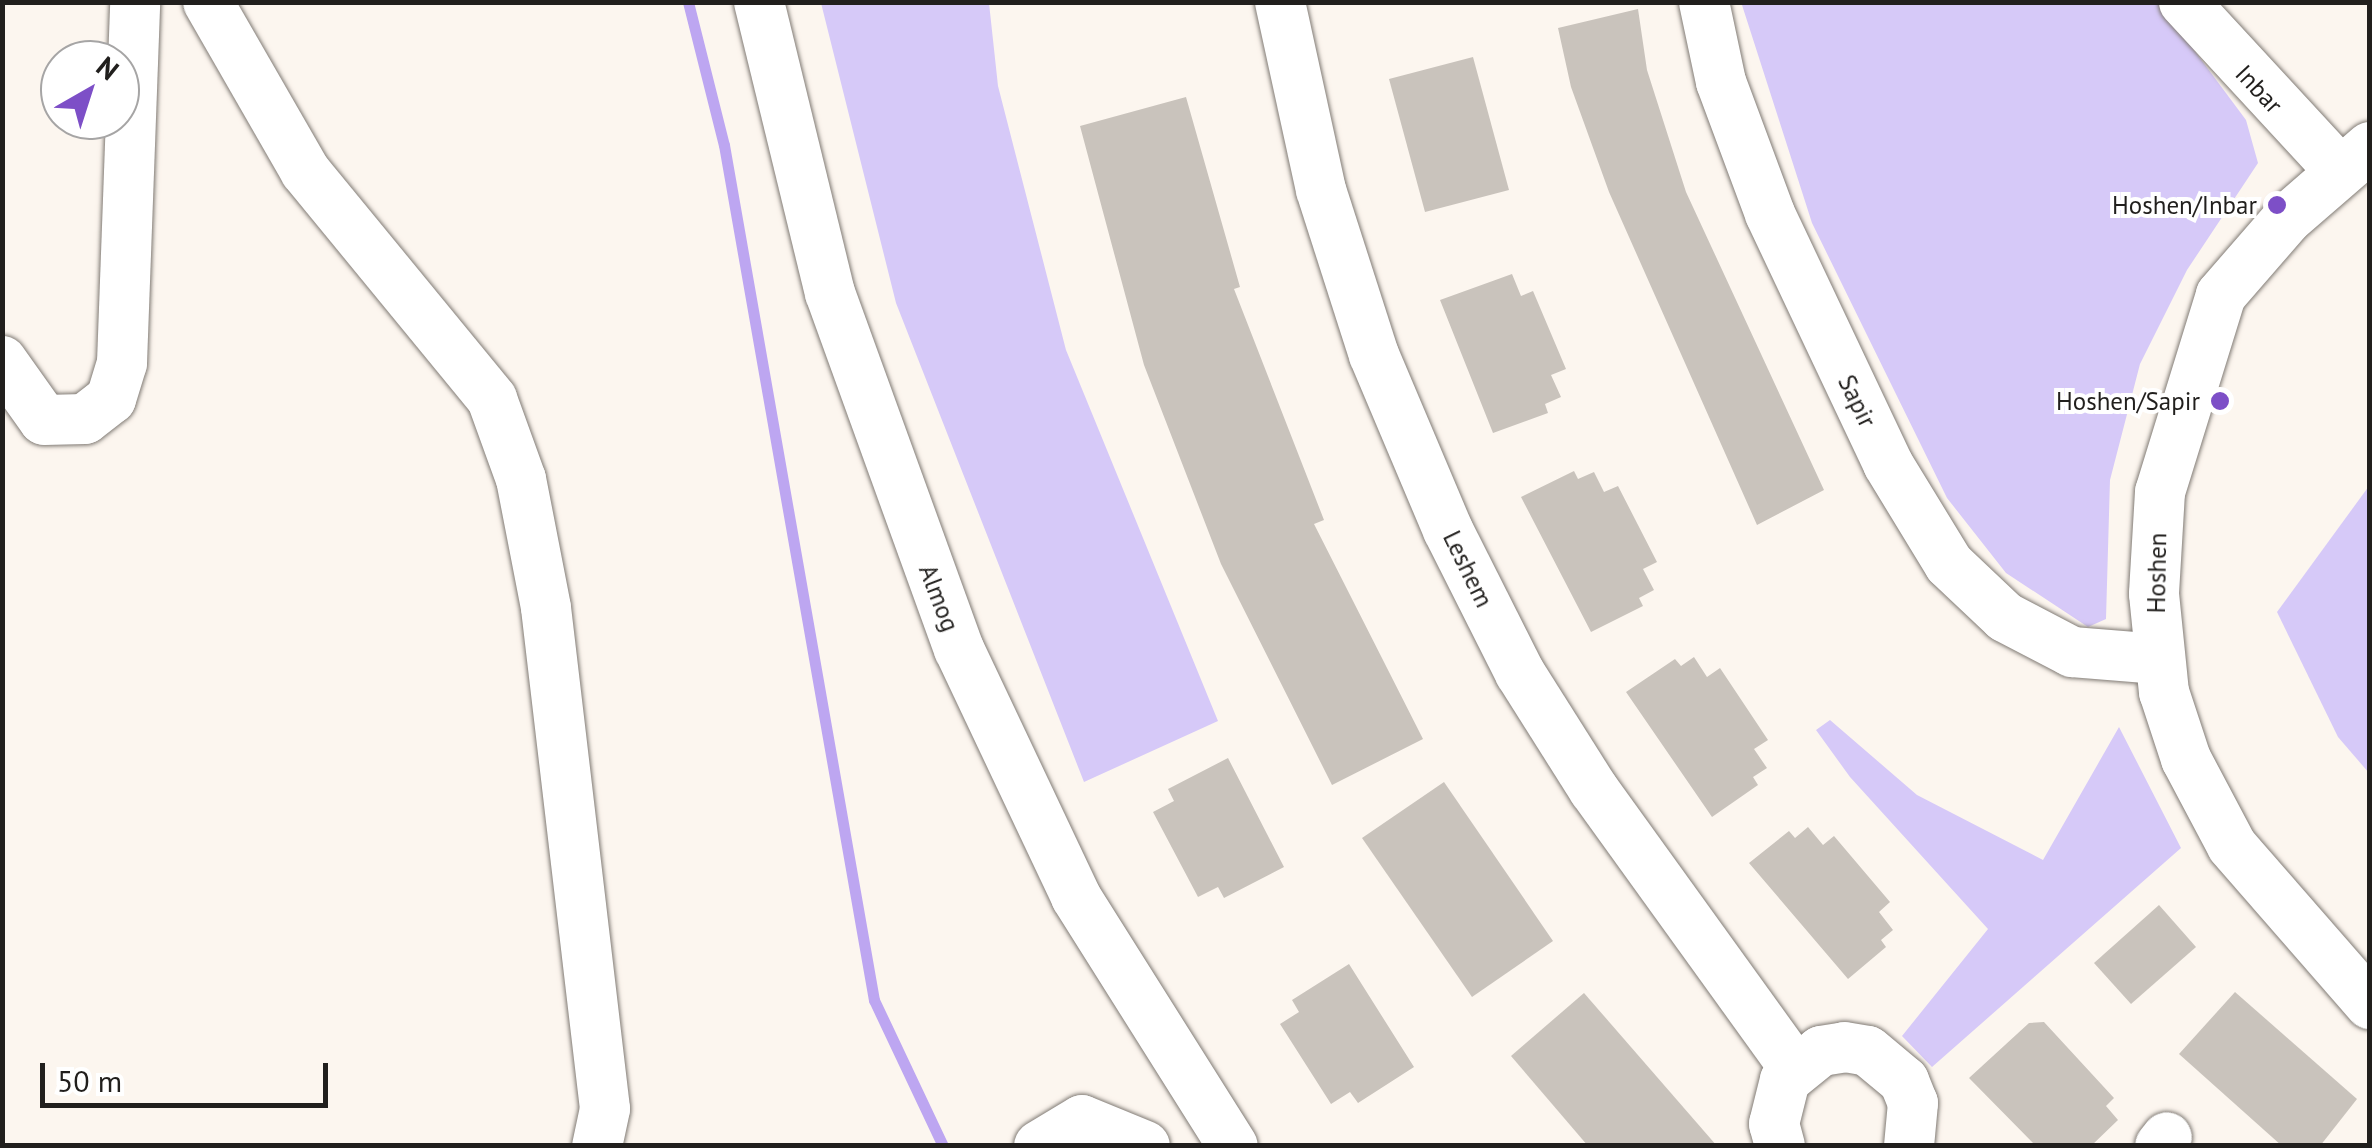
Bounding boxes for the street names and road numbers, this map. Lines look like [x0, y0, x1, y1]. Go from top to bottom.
street label: Inbar [2229, 59, 2289, 119]
street label: Sapir [1832, 370, 1882, 432]
street label: Leshem [1437, 526, 1499, 612]
street label: Hoshen [2141, 532, 2173, 614]
street label: Almog [913, 560, 965, 636]

